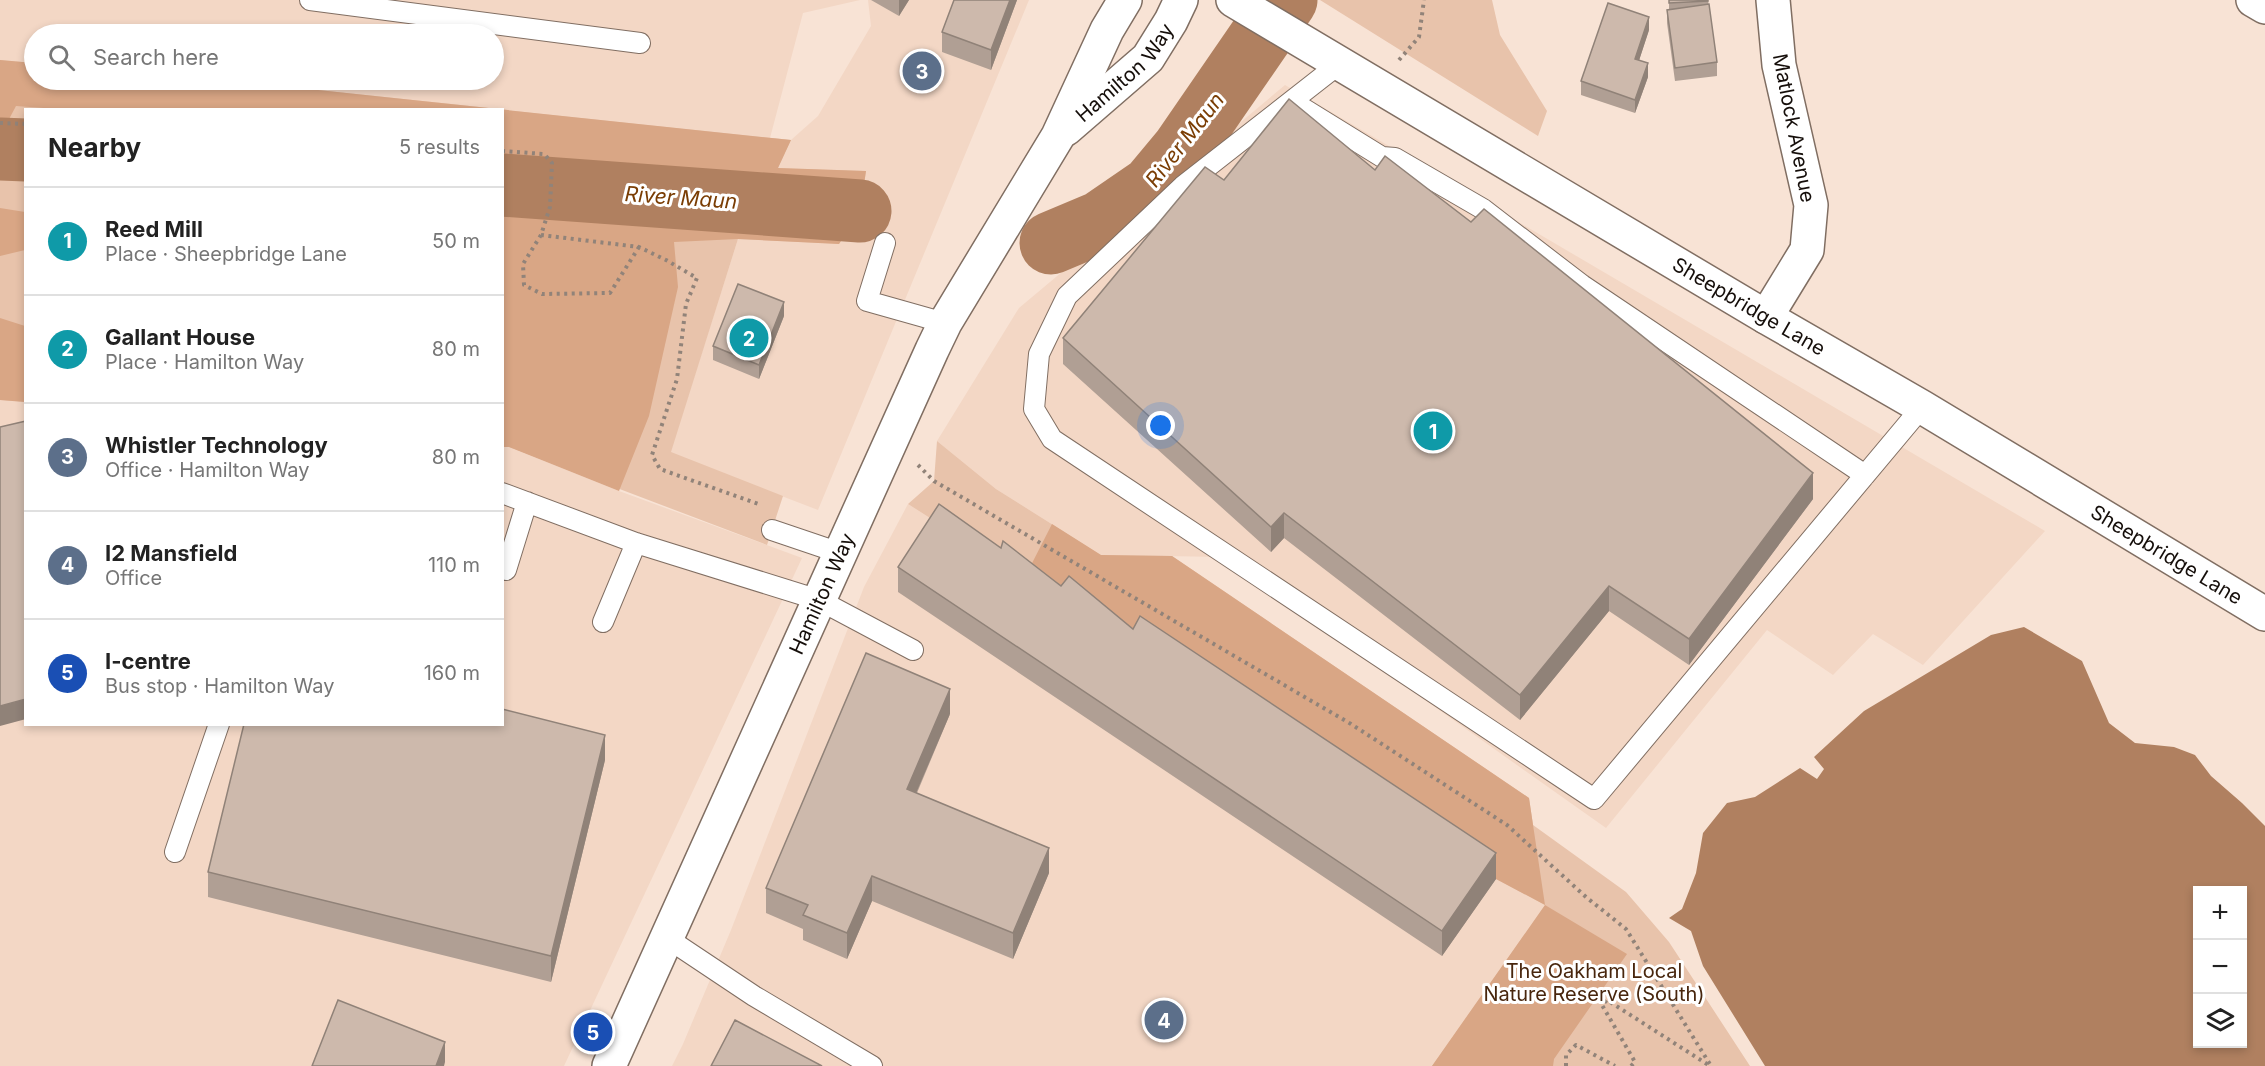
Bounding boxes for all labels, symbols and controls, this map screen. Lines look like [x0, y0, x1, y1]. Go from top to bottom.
street label: Hamilton Way [1071, 19, 1179, 127]
search box [24, 24, 504, 90]
icon: search [45, 41, 78, 74]
text: Search here [93, 44, 219, 70]
pin: 3 [902, 48, 942, 94]
street label: Matlock Avenue [1768, 52, 1820, 204]
water label: River Maun [1140, 88, 1229, 192]
text: Nearby [48, 132, 141, 163]
text: 5 results [399, 135, 480, 159]
water label: River Maun [624, 181, 738, 214]
text: Reed Mill [105, 216, 203, 242]
text: 1 [63, 229, 72, 253]
text: 50 m [432, 229, 480, 253]
text: Place · Sheepbridge Lane [105, 242, 347, 266]
street label: Sheepbridge Lane [1668, 252, 1830, 361]
pin: 2 [730, 316, 768, 360]
text: Gallant House [105, 324, 255, 350]
text: 2 [61, 337, 74, 361]
text: 80 m [432, 337, 480, 361]
text: Place · Hamilton Way [105, 350, 304, 374]
pin: 1 [1414, 408, 1452, 454]
your location [1146, 411, 1175, 440]
text: Whistler Technology [105, 432, 328, 458]
text: 3 [61, 445, 74, 469]
text: 80 m [432, 445, 480, 469]
text: Office · Hamilton Way [105, 458, 310, 482]
street label: Sheepbridge Lane [2086, 500, 2247, 610]
street label: Hamilton Way [784, 529, 860, 658]
text: I2 Mansfield [105, 540, 237, 566]
text: 4 [61, 553, 74, 577]
text: 110 m [428, 553, 480, 577]
text: Office [105, 566, 162, 590]
text: I-centre [105, 648, 191, 674]
text: 5 [61, 661, 74, 685]
text: 160 m [424, 661, 480, 685]
text: Bus stop · Hamilton Way [105, 674, 335, 698]
map controls [2193, 886, 2247, 1048]
button: + [2193, 886, 2247, 940]
button: − [2193, 940, 2247, 994]
park label: The Oakham Local Nature Reserve (South) [1483, 959, 1705, 1006]
button: layers [2193, 994, 2247, 1048]
pin: 4 [1144, 998, 1184, 1042]
pin: 5 [574, 1010, 612, 1054]

